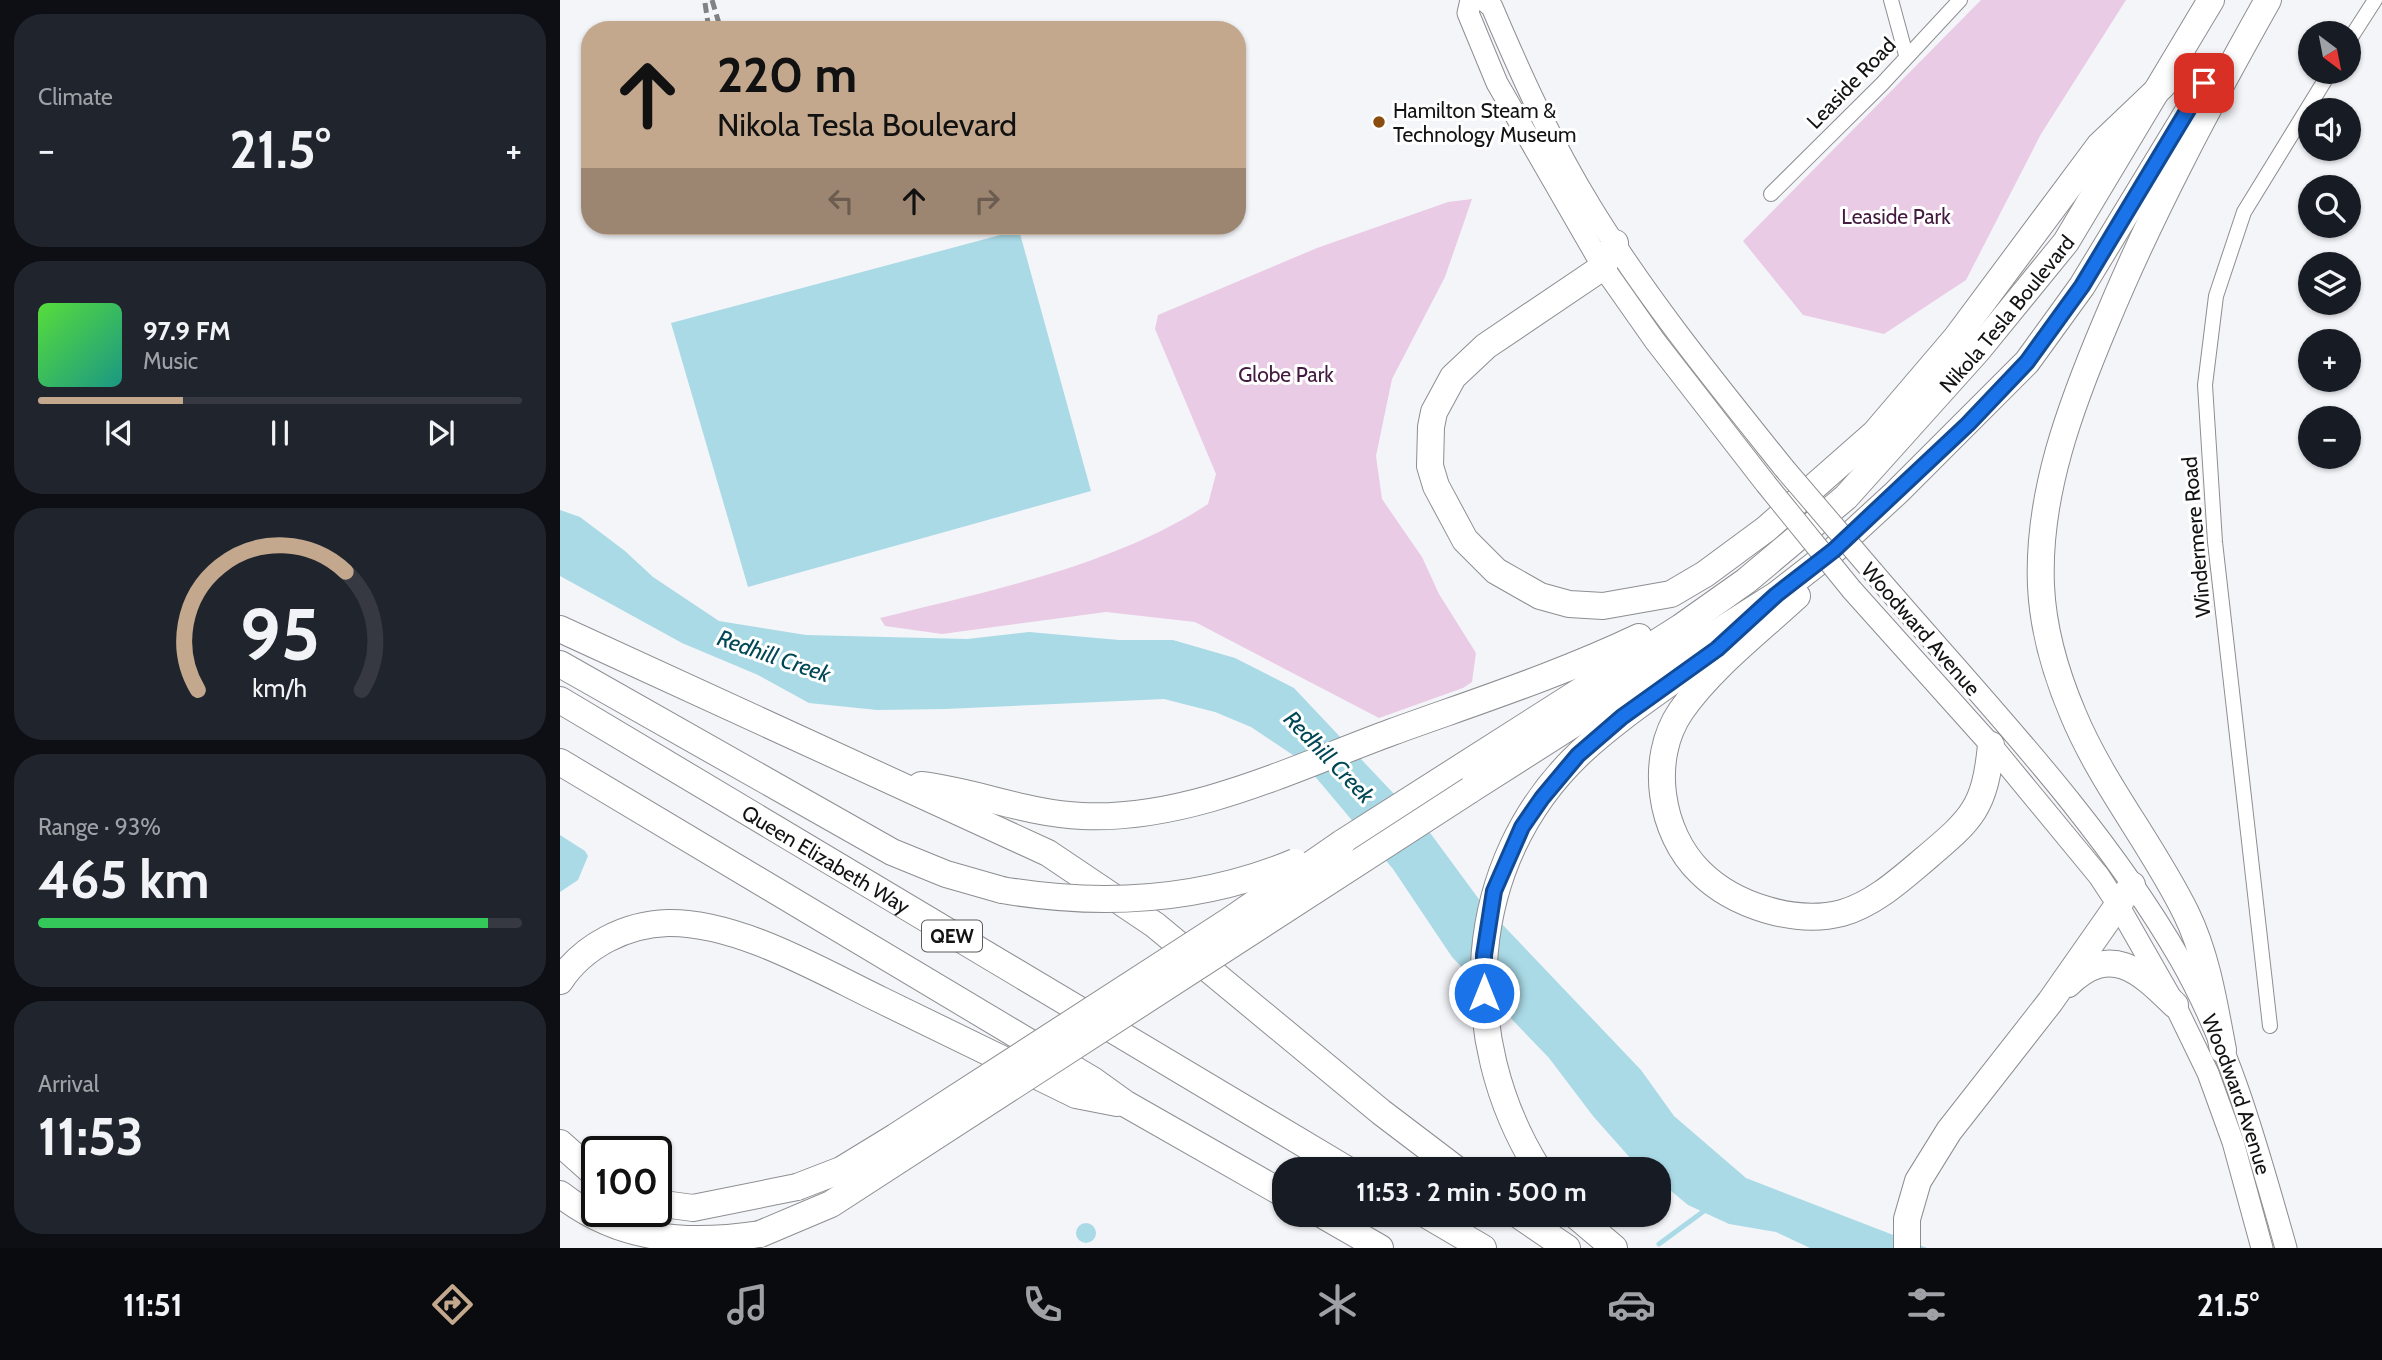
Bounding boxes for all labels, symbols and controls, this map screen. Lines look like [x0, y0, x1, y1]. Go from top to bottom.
north arrow [2298, 21, 2361, 84]
map controls [2298, 21, 2361, 469]
street label: Leaside Road [1801, 32, 1901, 134]
text: 220 m [717, 45, 857, 104]
icon: ahead [602, 49, 693, 140]
pin [2174, 53, 2234, 113]
icon: arrive [2185, 64, 2223, 102]
text: Climate [38, 83, 113, 111]
place label: Hamilton Steam & Technology Museum [1393, 98, 1576, 147]
button: sound [2298, 98, 2361, 161]
text: Nikola Tesla Boulevard [717, 105, 1017, 144]
marker: Hamilton Steam & Technology Museum [1371, 114, 1387, 130]
text: 21.5° [229, 118, 331, 181]
text: − [38, 126, 55, 173]
text: + [505, 126, 522, 173]
button: search [2298, 175, 2361, 238]
icon: left [822, 182, 860, 220]
icon: ahead [895, 182, 933, 220]
icon: right [968, 182, 1006, 220]
park label: Leaside Park [1841, 204, 1951, 229]
street label: Nikola Tesla Boulevard [1934, 230, 2079, 397]
button: layers [2298, 252, 2361, 315]
text: 97.9 FM [143, 315, 231, 347]
button: + [2298, 329, 2361, 392]
text: Music [143, 347, 198, 375]
park label: Globe Park [1238, 362, 1334, 387]
button: − [2298, 406, 2361, 469]
icon: previous [100, 414, 138, 452]
icon: pause [261, 414, 299, 452]
icon: next [422, 414, 460, 452]
street label: Windermere Road [2177, 455, 2215, 619]
street label: Woodward Avenue [1856, 557, 1986, 701]
text: 95 [240, 590, 320, 678]
water label: Redhill Creek [714, 624, 835, 689]
text: km/h [253, 673, 307, 703]
water label: Redhill Creek [1278, 705, 1381, 810]
street label: Queen Elizabeth Way [738, 799, 915, 919]
text: Range · 93% [38, 813, 161, 841]
text: 465 km [38, 848, 210, 911]
road number: QEW [922, 920, 982, 952]
position arrow [1447, 956, 1521, 1030]
street label: Woodward Avenue [2197, 1010, 2277, 1178]
text: Arrival [38, 1070, 99, 1098]
text: 11:53 [38, 1105, 144, 1168]
speed limit sign: 100 [581, 1136, 672, 1227]
text: 11:53 · 2 min · 500 m [1356, 1176, 1587, 1208]
icon: directions [428, 1280, 477, 1329]
icon: music [723, 1280, 772, 1329]
icon: phone [1018, 1280, 1067, 1329]
icon: climate [1313, 1280, 1362, 1329]
icon: car [1607, 1280, 1656, 1329]
icon: filters [1902, 1280, 1951, 1329]
text: 11:51 [123, 1285, 183, 1324]
text: 21.5° [2197, 1285, 2259, 1324]

